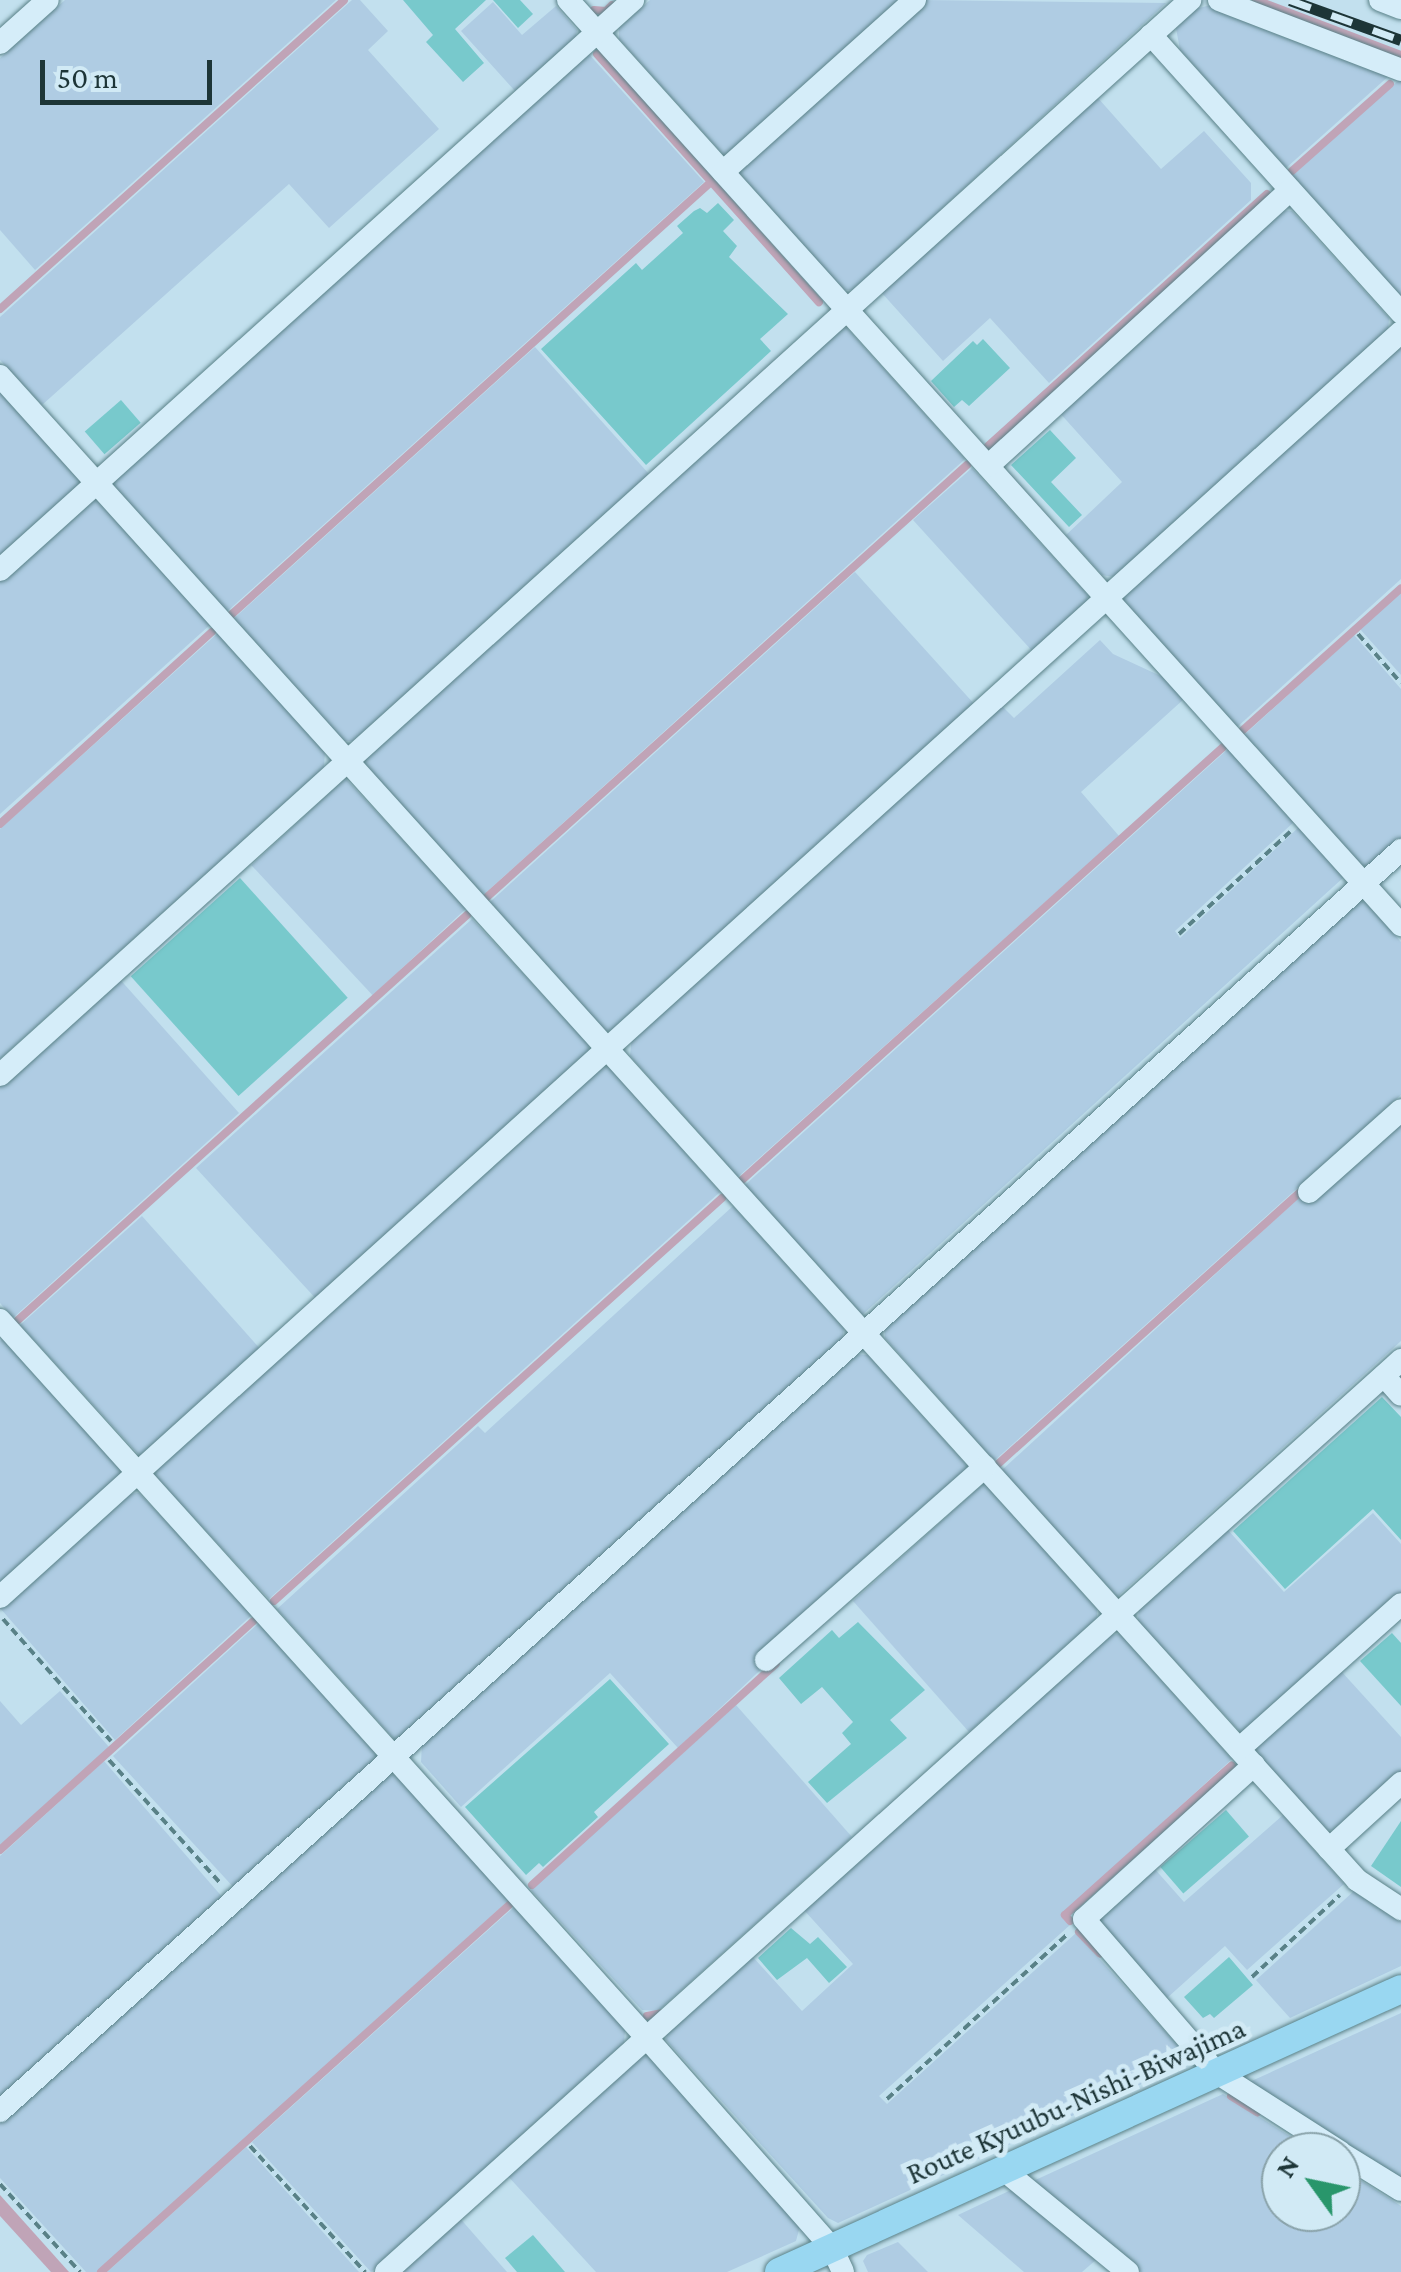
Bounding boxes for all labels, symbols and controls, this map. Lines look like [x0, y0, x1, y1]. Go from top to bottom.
scale bar [45, 40, 218, 102]
text: 50 m [57, 61, 118, 94]
street label: Route Kyuubu-Nishi-Biwajima [901, 2010, 1251, 2192]
north arrow [1261, 2132, 1361, 2232]
text: N [1269, 2150, 1305, 2183]

